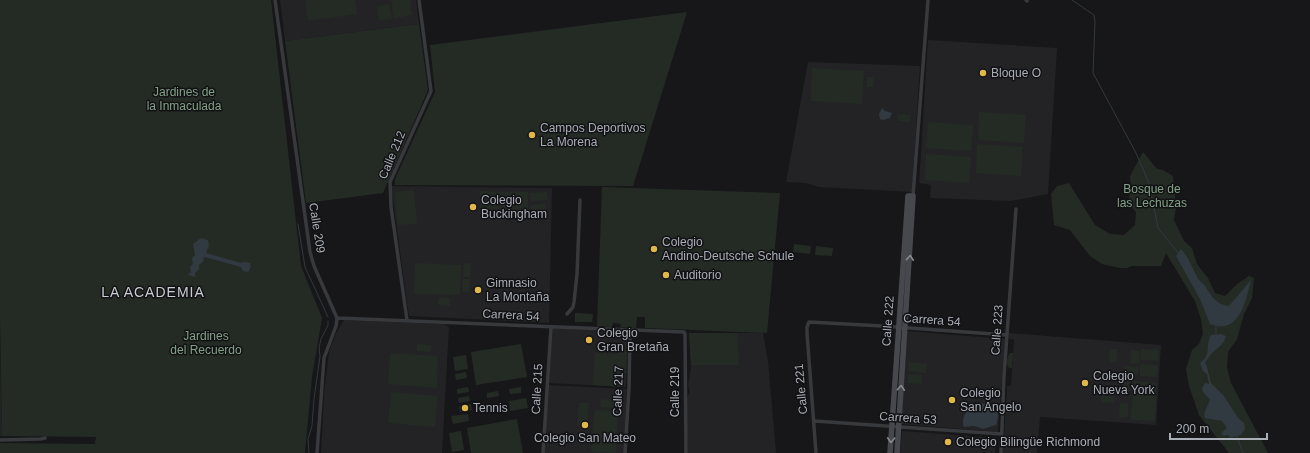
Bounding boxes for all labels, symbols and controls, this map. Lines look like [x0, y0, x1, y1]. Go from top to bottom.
place label: Bloque O [991, 66, 1041, 80]
marker: Bloque O [978, 68, 988, 78]
park label: Jardines de la Inmaculada [147, 85, 222, 113]
place label: Campos Deportivos La Morena [540, 121, 645, 149]
street label: Calle 212 [376, 129, 408, 181]
marker: Campos Deportivos La Morena [527, 130, 537, 140]
park label: Bosque de las Lechuzas [1117, 182, 1187, 210]
place label: Colegio Buckingham [481, 193, 547, 221]
street label: Calle 209 [306, 202, 328, 254]
marker: Colegio Buckingham [468, 202, 478, 212]
place label: Colegio Andino-Deutsche Schule [662, 235, 794, 263]
marker: Colegio Andino-Deutsche Schule [649, 244, 659, 254]
one-way arrow [905, 255, 914, 261]
place label: Auditorio [674, 268, 722, 282]
marker: Auditorio [661, 270, 671, 280]
place label: Gimnasio La Montaña [486, 276, 550, 304]
district label: LA ACADEMIA [101, 284, 205, 300]
marker: Gimnasio La Montaña [473, 285, 483, 295]
street label: Calle 222 [879, 295, 897, 347]
street label: Calle 223 [988, 304, 1006, 356]
street label: Carrera 54 [482, 307, 540, 324]
street label: Carrera 54 [903, 311, 961, 329]
place label: Colegio Gran Bretaña [597, 326, 669, 354]
park label: Jardines del Recuerdo [170, 329, 242, 357]
marker: Colegio Gran Bretaña [584, 335, 594, 345]
street label: Calle 215 [529, 363, 545, 415]
street label: Calle 221 [792, 363, 810, 415]
street label: Calle 217 [610, 365, 626, 417]
street label: Calle 219 [668, 366, 682, 417]
place label: Colegio Nueva York [1093, 369, 1155, 397]
marker: Colegio Nueva York [1080, 378, 1090, 388]
one-way arrow [897, 385, 906, 391]
place label: Colegio San Angelo [960, 386, 1022, 414]
marker: Colegio San Angelo [947, 395, 957, 405]
place label: Tennis [473, 401, 508, 415]
marker: Tennis [460, 403, 470, 413]
street label: Carrera 53 [879, 409, 937, 427]
scale bar [1170, 415, 1267, 441]
marker: Colegio San Mateo [580, 420, 590, 430]
text: 200 m [1176, 422, 1209, 436]
place label: Colegio San Mateo [534, 431, 636, 445]
place label: Colegio Bilingüe Richmond [956, 435, 1100, 449]
one-way arrow [886, 437, 895, 443]
marker: Colegio Bilingüe Richmond [943, 437, 953, 447]

